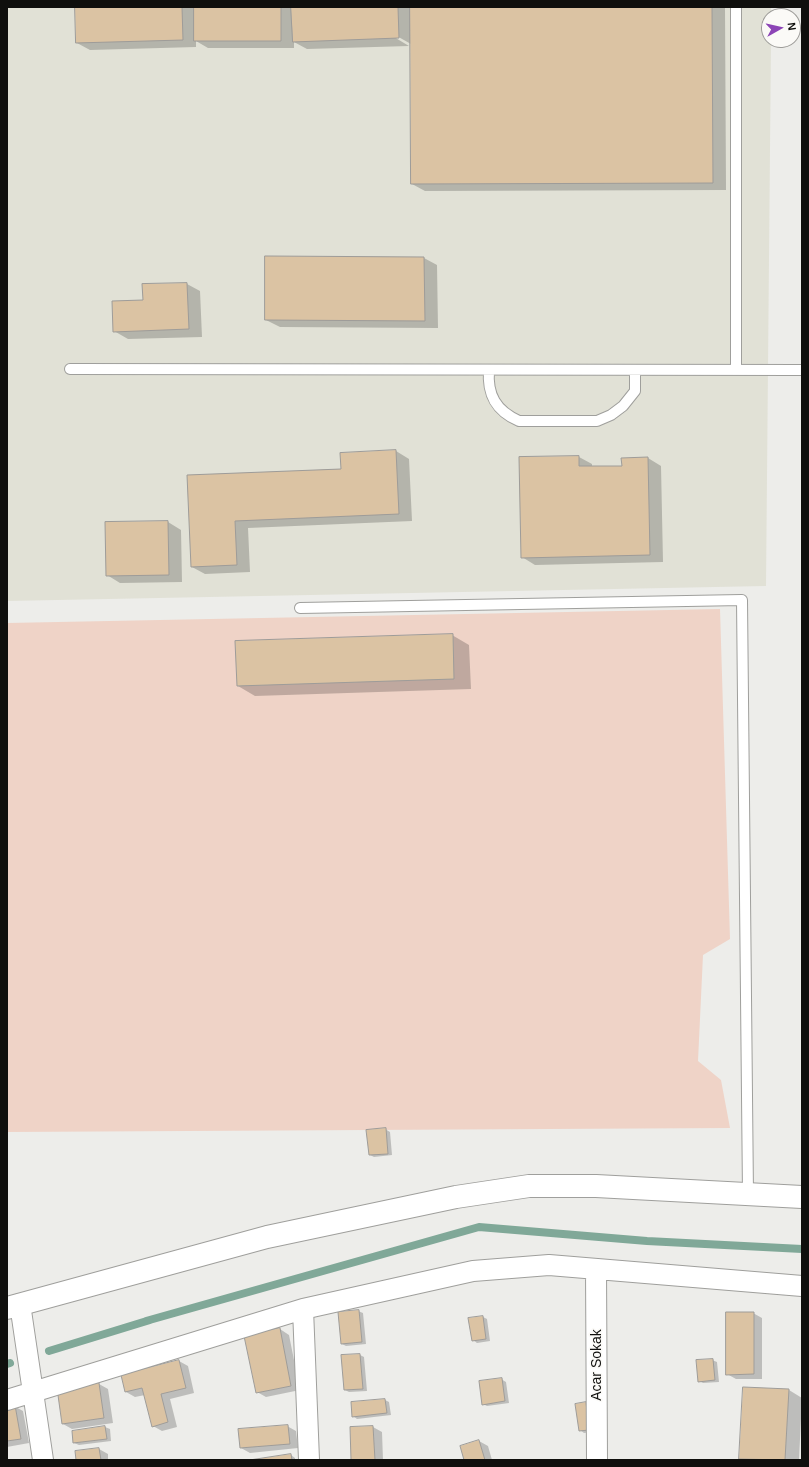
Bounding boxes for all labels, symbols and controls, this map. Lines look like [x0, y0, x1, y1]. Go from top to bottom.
north arrow [761, 8, 801, 48]
text: N [785, 22, 798, 31]
street label: Acar Sokak [589, 1329, 605, 1401]

